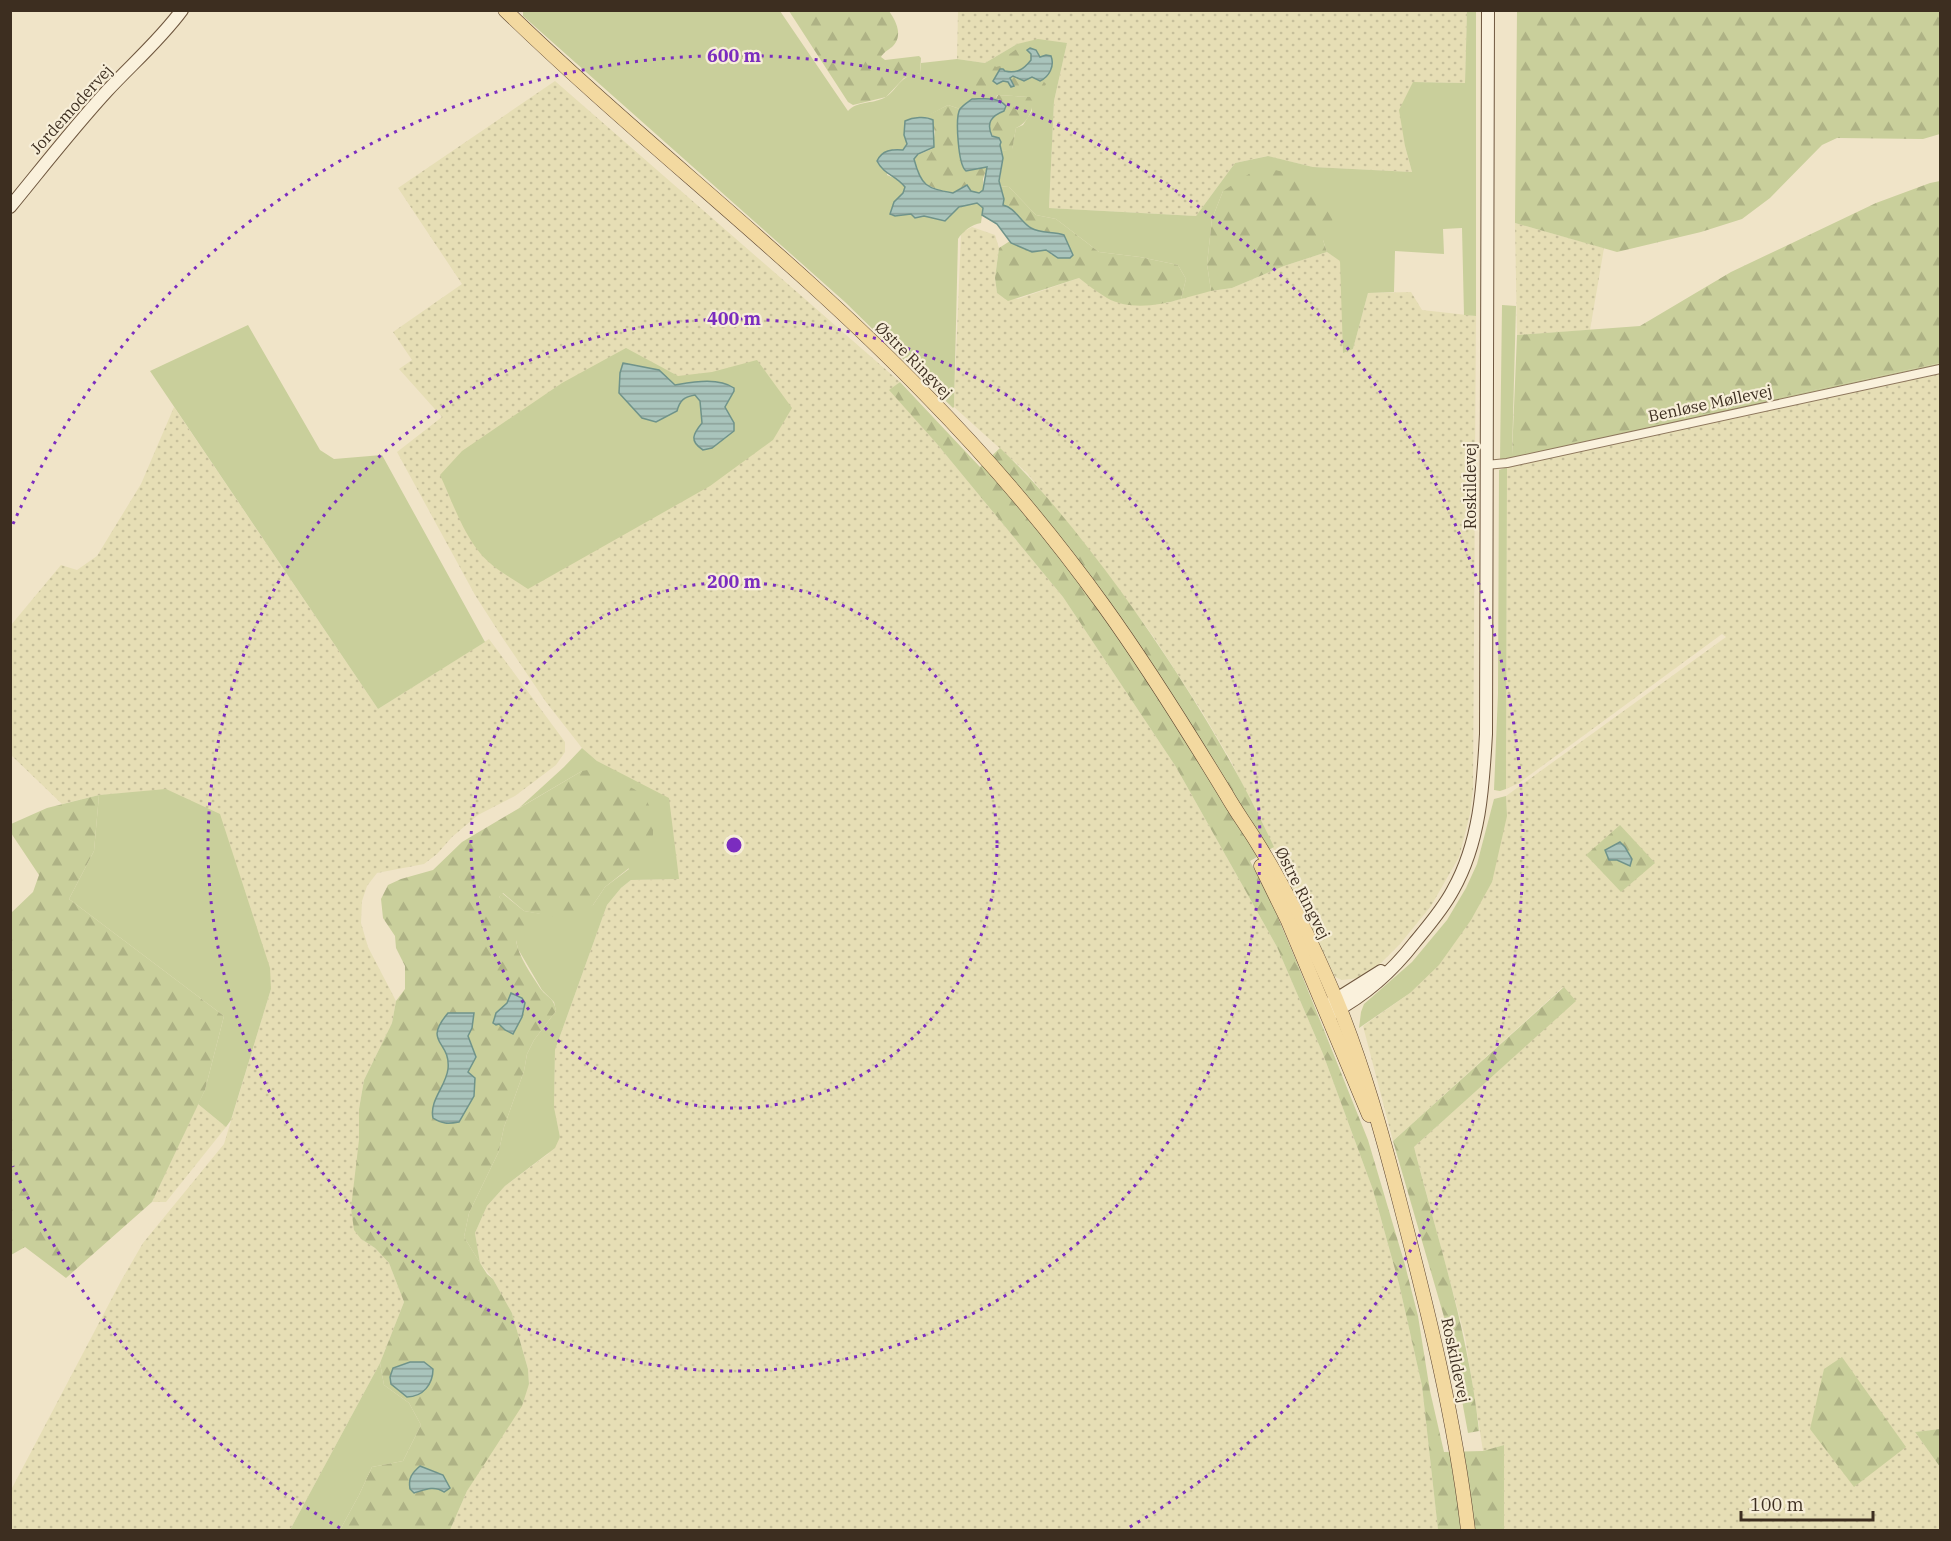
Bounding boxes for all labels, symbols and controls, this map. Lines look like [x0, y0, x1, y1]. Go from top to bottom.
text: 600 m [707, 44, 762, 67]
street label: Jordemodervej [26, 60, 116, 158]
text: 400 m [707, 307, 762, 330]
street label: Østre Ringvej [871, 317, 957, 403]
street label: Benløse Møllevej [1646, 380, 1774, 426]
street label: Roskildevej [1460, 443, 1480, 529]
text: 200 m [707, 570, 762, 593]
centre of rings [724, 835, 744, 855]
street label: Østre Ringvej [1271, 844, 1335, 942]
street label: Roskildevej [1437, 1316, 1475, 1404]
scale bar [1741, 1484, 1873, 1522]
text: 100 m [1750, 1493, 1804, 1516]

